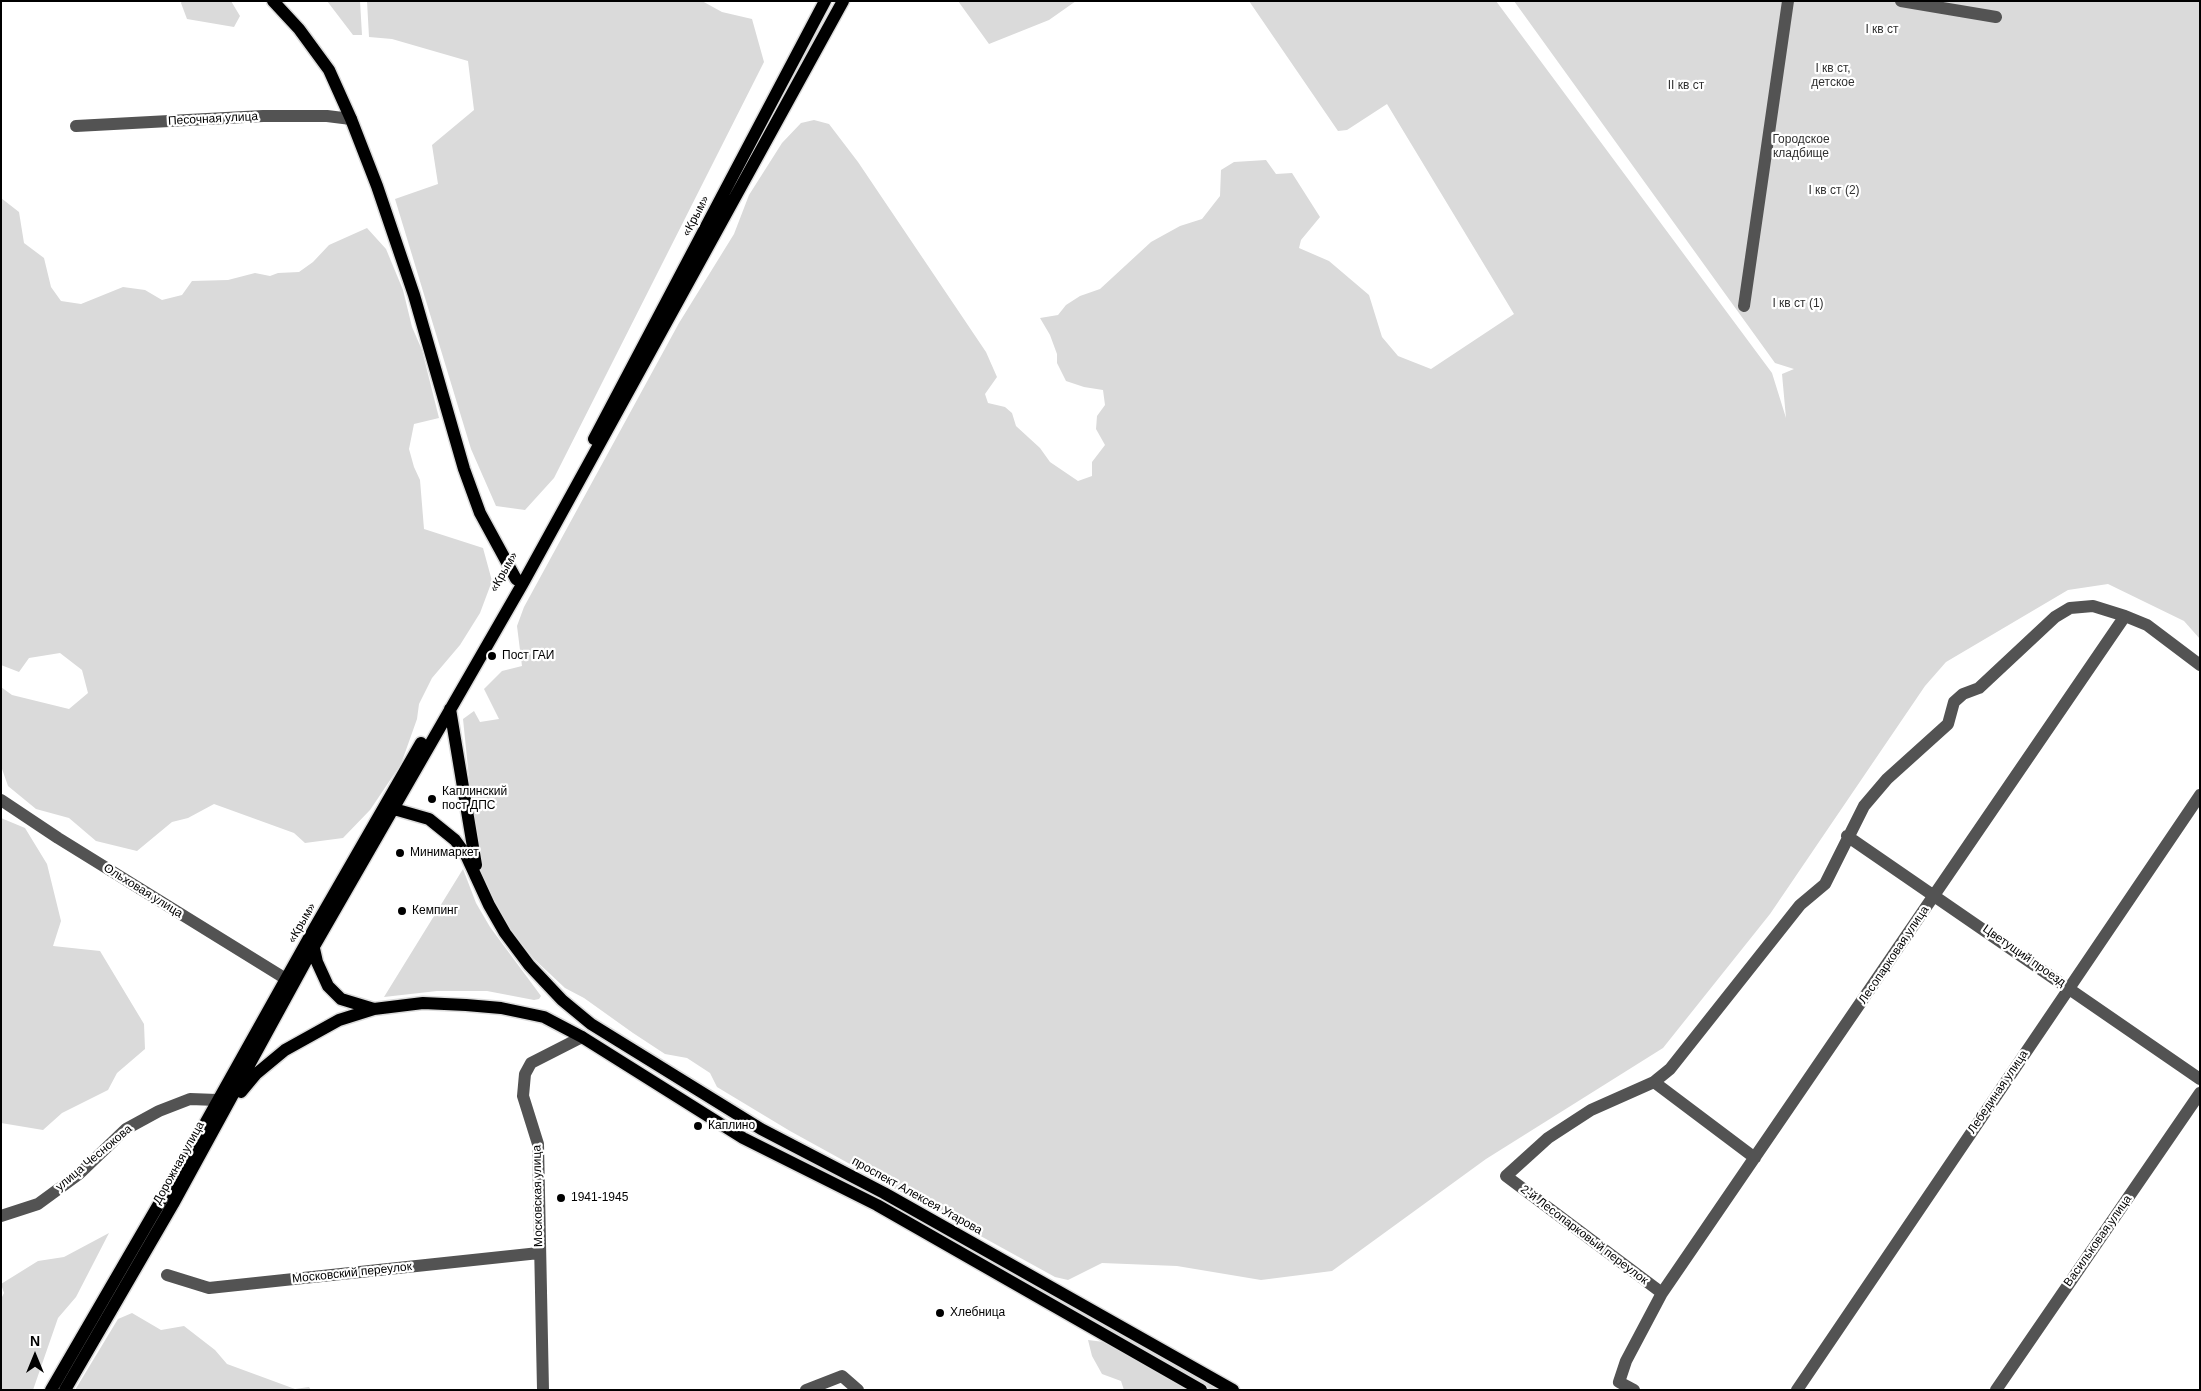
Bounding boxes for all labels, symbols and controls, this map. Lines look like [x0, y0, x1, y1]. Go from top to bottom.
park label: I кв ст [1865, 23, 1899, 37]
park label: I кв ст, детское [1811, 62, 1855, 90]
park label: II кв ст [1668, 79, 1704, 93]
street label: Песочная улица [168, 109, 258, 129]
park label: Городское кладбище [1772, 133, 1830, 161]
park label: I кв ст (2) [1808, 184, 1860, 198]
street label: «Крым» [679, 193, 713, 239]
park label: I кв ст (1) [1772, 297, 1824, 311]
street label: «Крым» [487, 549, 521, 595]
place label: Пост ГАИ [502, 649, 554, 663]
marker: Пост ГАИ [486, 650, 498, 662]
place label: Каплинский пост ДПС [442, 785, 507, 813]
marker: Каплинский пост ДПС [426, 793, 438, 805]
place label: Минимаркет [410, 846, 479, 860]
marker: Минимаркет [394, 847, 406, 859]
street label: Ольховая улица [101, 861, 185, 921]
street label: «Крым» [285, 900, 319, 946]
street label: Лесопарковая улица [1856, 903, 1932, 1007]
place label: Кемпинг [412, 904, 458, 918]
marker: Кемпинг [396, 905, 408, 917]
street label: Цветущий проезд [1980, 922, 2068, 990]
street label: Лебединая улица [1965, 1048, 2031, 1136]
street label: Дорожная улица [150, 1119, 208, 1207]
place label: Каплино [708, 1119, 755, 1133]
marker: Каплино [692, 1120, 704, 1132]
street label: улица Чеснокова [53, 1122, 135, 1194]
street label: Московская улица [530, 1145, 546, 1247]
street label: проспект Алексея Угарова [849, 1154, 985, 1238]
street label: 2-й Лесопарковый переулок [1517, 1182, 1651, 1288]
place label: 1941-1945 [571, 1191, 628, 1205]
marker: 1941-1945 [555, 1192, 567, 1204]
street label: Васильковая улица [2061, 1192, 2135, 1290]
street label: Московский переулок [291, 1260, 413, 1286]
place label: Хлебница [950, 1306, 1005, 1320]
marker: Хлебница [934, 1307, 946, 1319]
north arrow [10, 1331, 60, 1381]
text: N [30, 1333, 40, 1349]

